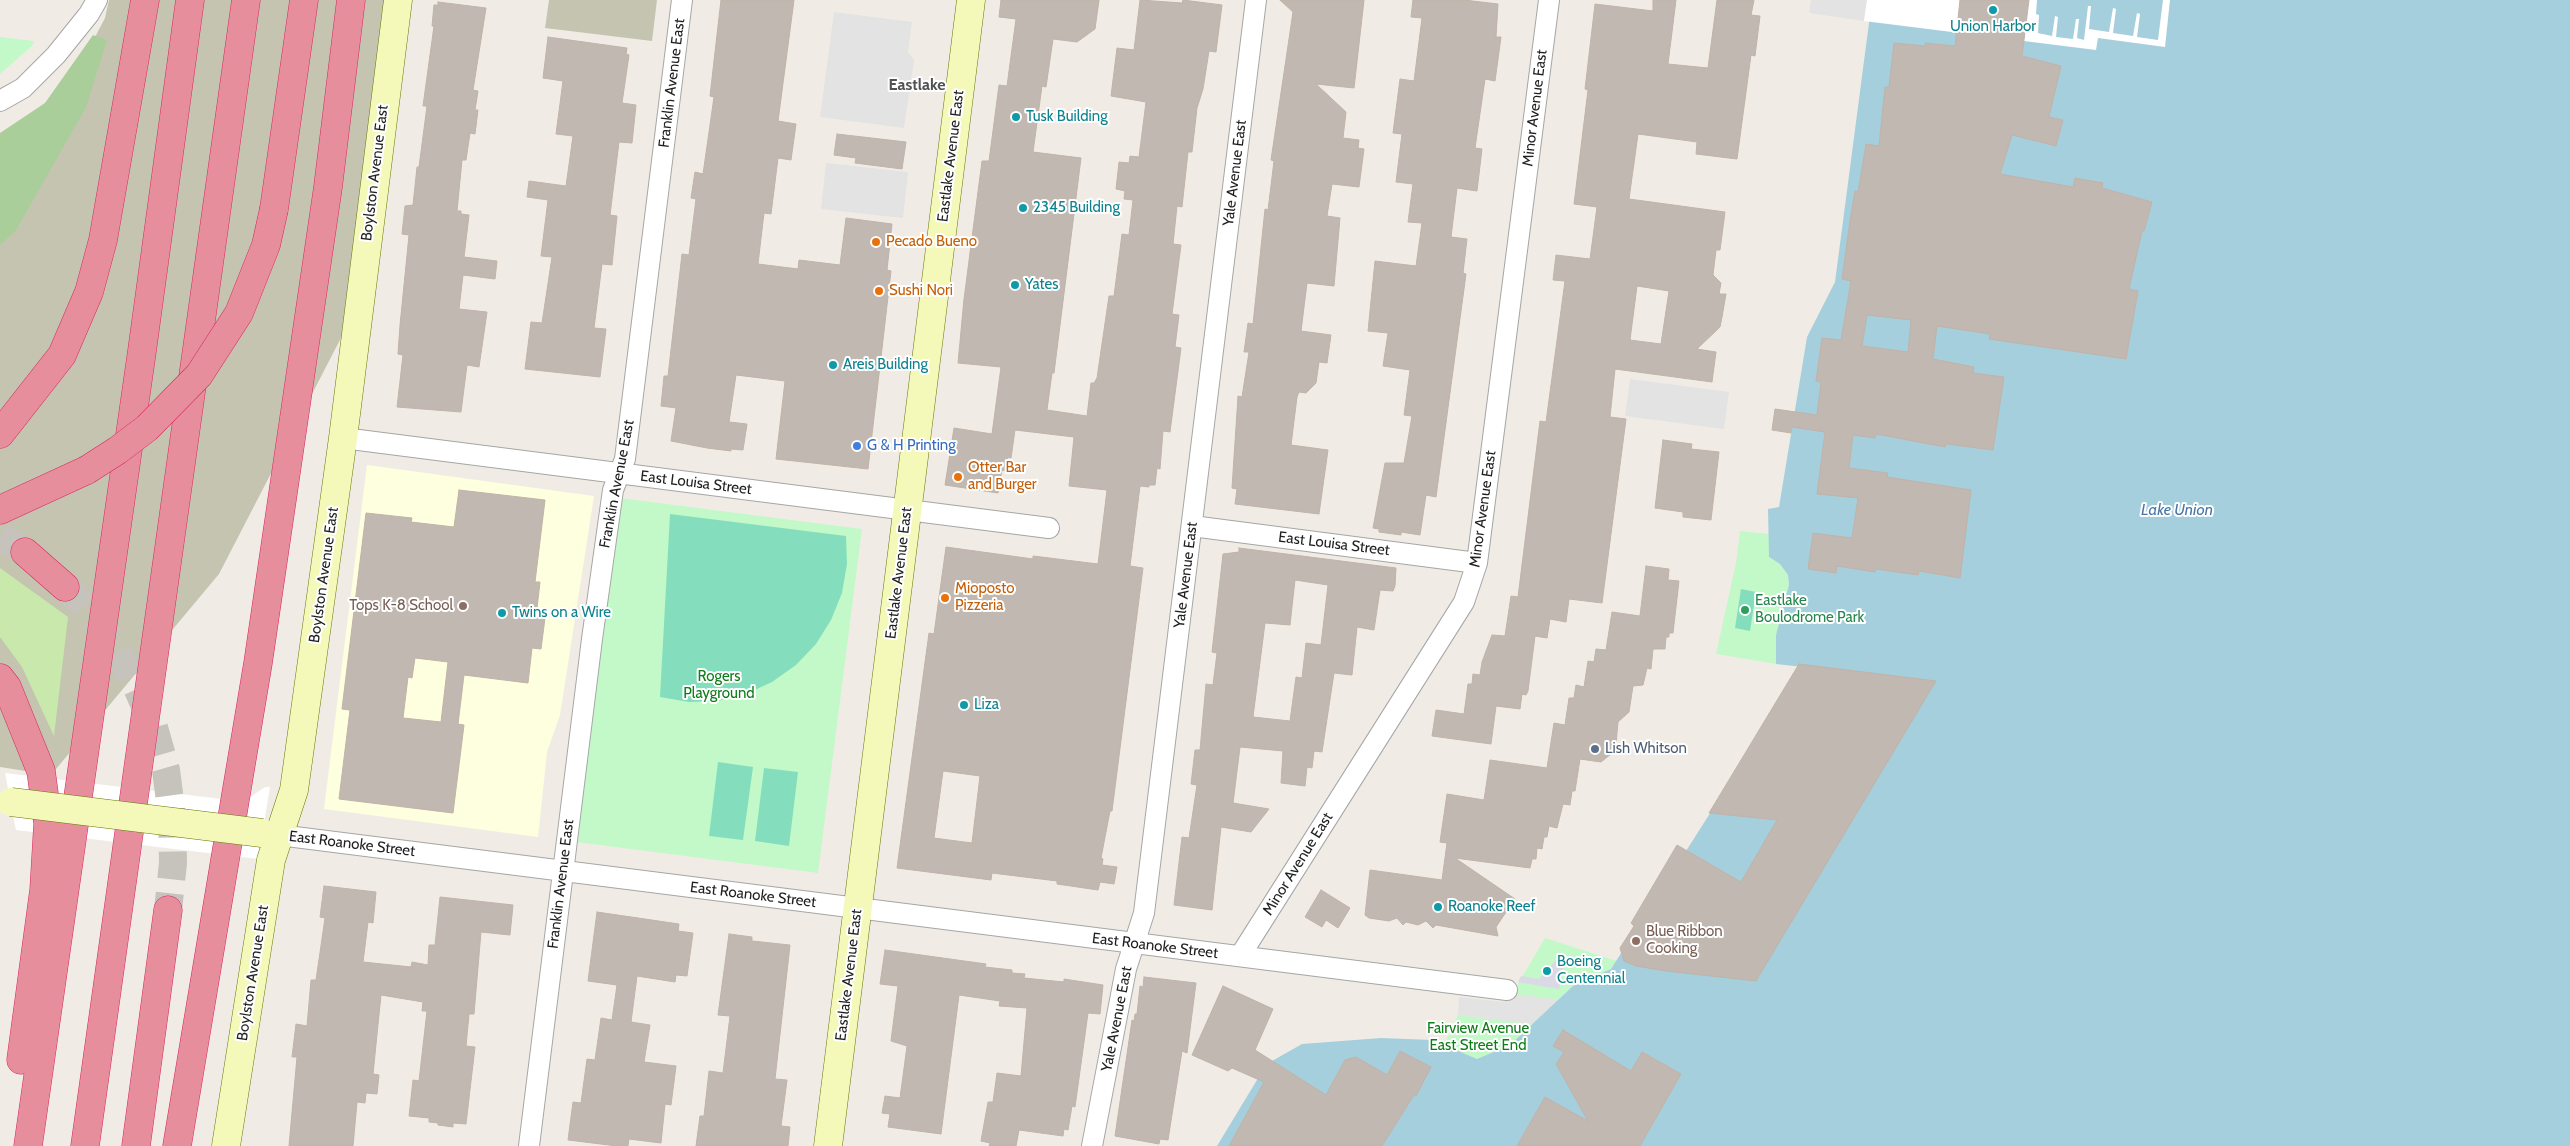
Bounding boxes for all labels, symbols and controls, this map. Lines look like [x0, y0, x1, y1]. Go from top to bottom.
marker: Union Harbor [1987, 4, 1999, 16]
street label: Franklin Avenue East [655, 17, 689, 149]
place label: Union Harbor [1950, 18, 2036, 36]
street label: Minor Avenue East [1519, 49, 1551, 167]
district label: Eastlake [888, 75, 946, 95]
street label: Eastlake Avenue East [934, 89, 968, 223]
street label: Boylston Avenue East [358, 104, 392, 242]
place label: Tusk Building [1026, 108, 1108, 126]
marker: Tusk Building [1010, 111, 1022, 123]
street label: Yale Avenue East [1220, 119, 1250, 227]
place label: 2345 Building [1033, 199, 1120, 217]
marker: 2345 Building [1017, 202, 1029, 214]
place label: Pecado Bueno [886, 233, 977, 251]
marker: Pecado Bueno [870, 236, 882, 248]
place label: Yates [1025, 276, 1058, 294]
marker: Yates [1009, 279, 1021, 291]
place label: Sushi Nori [889, 282, 953, 300]
marker: Sushi Nori [873, 285, 885, 297]
place label: Areis Building [843, 356, 928, 374]
marker: Areis Building [827, 359, 839, 371]
street label: Franklin Avenue East [596, 418, 638, 550]
place label: G & H Printing [867, 437, 956, 455]
marker: G & H Printing [851, 440, 863, 452]
street label: Minor Avenue East [1466, 449, 1500, 569]
place label: Otter Bar and Burger [968, 459, 1037, 494]
street label: East Louisa Street [639, 467, 753, 499]
marker: Otter Bar and Burger [952, 471, 964, 483]
water label: Lake Union [2141, 500, 2213, 520]
street label: Boylston Avenue East [306, 506, 342, 644]
street label: Eastlake Avenue East [882, 506, 916, 640]
street label: Yale Avenue East [1171, 521, 1201, 629]
street label: East Louisa Street [1277, 528, 1391, 560]
place label: Mioposto Pizzeria [955, 580, 1015, 615]
marker: Mioposto Pizzeria [939, 592, 951, 604]
place label: Eastlake Boulodrome Park [1755, 592, 1864, 627]
place label: Tops K-8 School [349, 597, 453, 615]
marker: Tops K-8 School [457, 600, 469, 612]
place label: Twins on a Wire [512, 604, 611, 622]
marker: Eastlake Boulodrome Park [1739, 604, 1751, 616]
marker: Twins on a Wire [496, 607, 508, 619]
park label: Rogers Playground [683, 668, 755, 703]
place label: Liza [974, 696, 999, 714]
marker: Liza [958, 699, 970, 711]
place label: Lish Whitson [1605, 740, 1687, 758]
marker: Lish Whitson [1589, 743, 1601, 755]
street label: Minor Avenue East [1259, 809, 1337, 919]
street label: Franklin Avenue East [544, 818, 578, 950]
street label: East Roanoke Street [288, 827, 416, 861]
street label: East Roanoke Street [689, 878, 817, 912]
place label: Roanoke Reef [1448, 898, 1535, 916]
marker: Roanoke Reef [1432, 901, 1444, 913]
street label: Boylston Avenue East [233, 904, 273, 1042]
street label: Eastlake Avenue East [832, 908, 866, 1042]
place label: Blue Ribbon Cooking [1646, 923, 1723, 958]
street label: East Roanoke Street [1091, 929, 1219, 963]
marker: Blue Ribbon Cooking [1630, 935, 1642, 947]
place label: Boeing Centennial [1557, 953, 1625, 988]
street label: Yale Avenue East [1098, 965, 1136, 1073]
marker: Boeing Centennial [1541, 965, 1553, 977]
park label: Fairview Avenue East Street End [1427, 1020, 1529, 1055]

